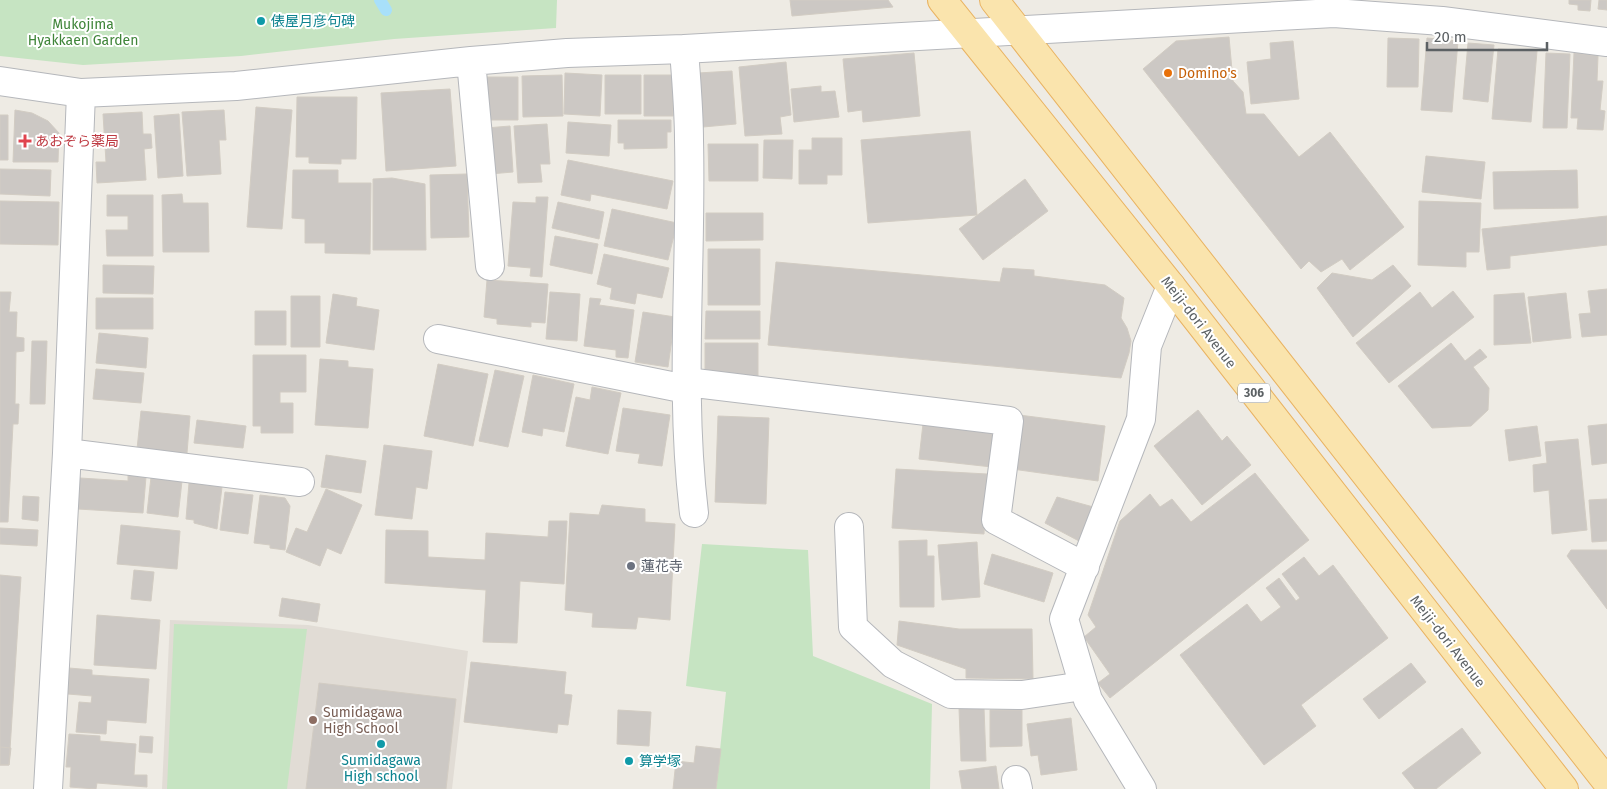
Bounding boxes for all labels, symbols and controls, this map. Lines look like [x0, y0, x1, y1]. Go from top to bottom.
place label: 俵屋月彦句碑 [271, 13, 355, 30]
marker: 俵屋月彦句碑 [255, 15, 267, 27]
park label: Mukojima Hyakkaen Garden [28, 16, 138, 49]
scale bar [1427, 20, 1547, 52]
text: 20 m [1434, 28, 1467, 46]
place label: Domino's [1178, 65, 1237, 82]
marker: Domino's [1162, 67, 1174, 79]
place label: あおぞら薬局 [35, 133, 119, 150]
marker: あおぞら薬局 [19, 135, 31, 147]
street label: Meiji-dori Avenue [1157, 273, 1240, 372]
road number: 306 [1238, 383, 1270, 402]
place label: 蓮花寺 [641, 558, 683, 575]
marker: 蓮花寺 [625, 560, 637, 572]
street label: Meiji-dori Avenue [1406, 592, 1489, 691]
place label: Sumidagawa High School [323, 704, 403, 737]
marker: Sumidagawa High School [307, 714, 319, 726]
marker: Sumidagawa High school [375, 738, 387, 750]
place label: Sumidagawa High school [341, 752, 421, 785]
place label: 算学塚 [639, 753, 681, 770]
marker: 算学塚 [623, 755, 635, 767]

